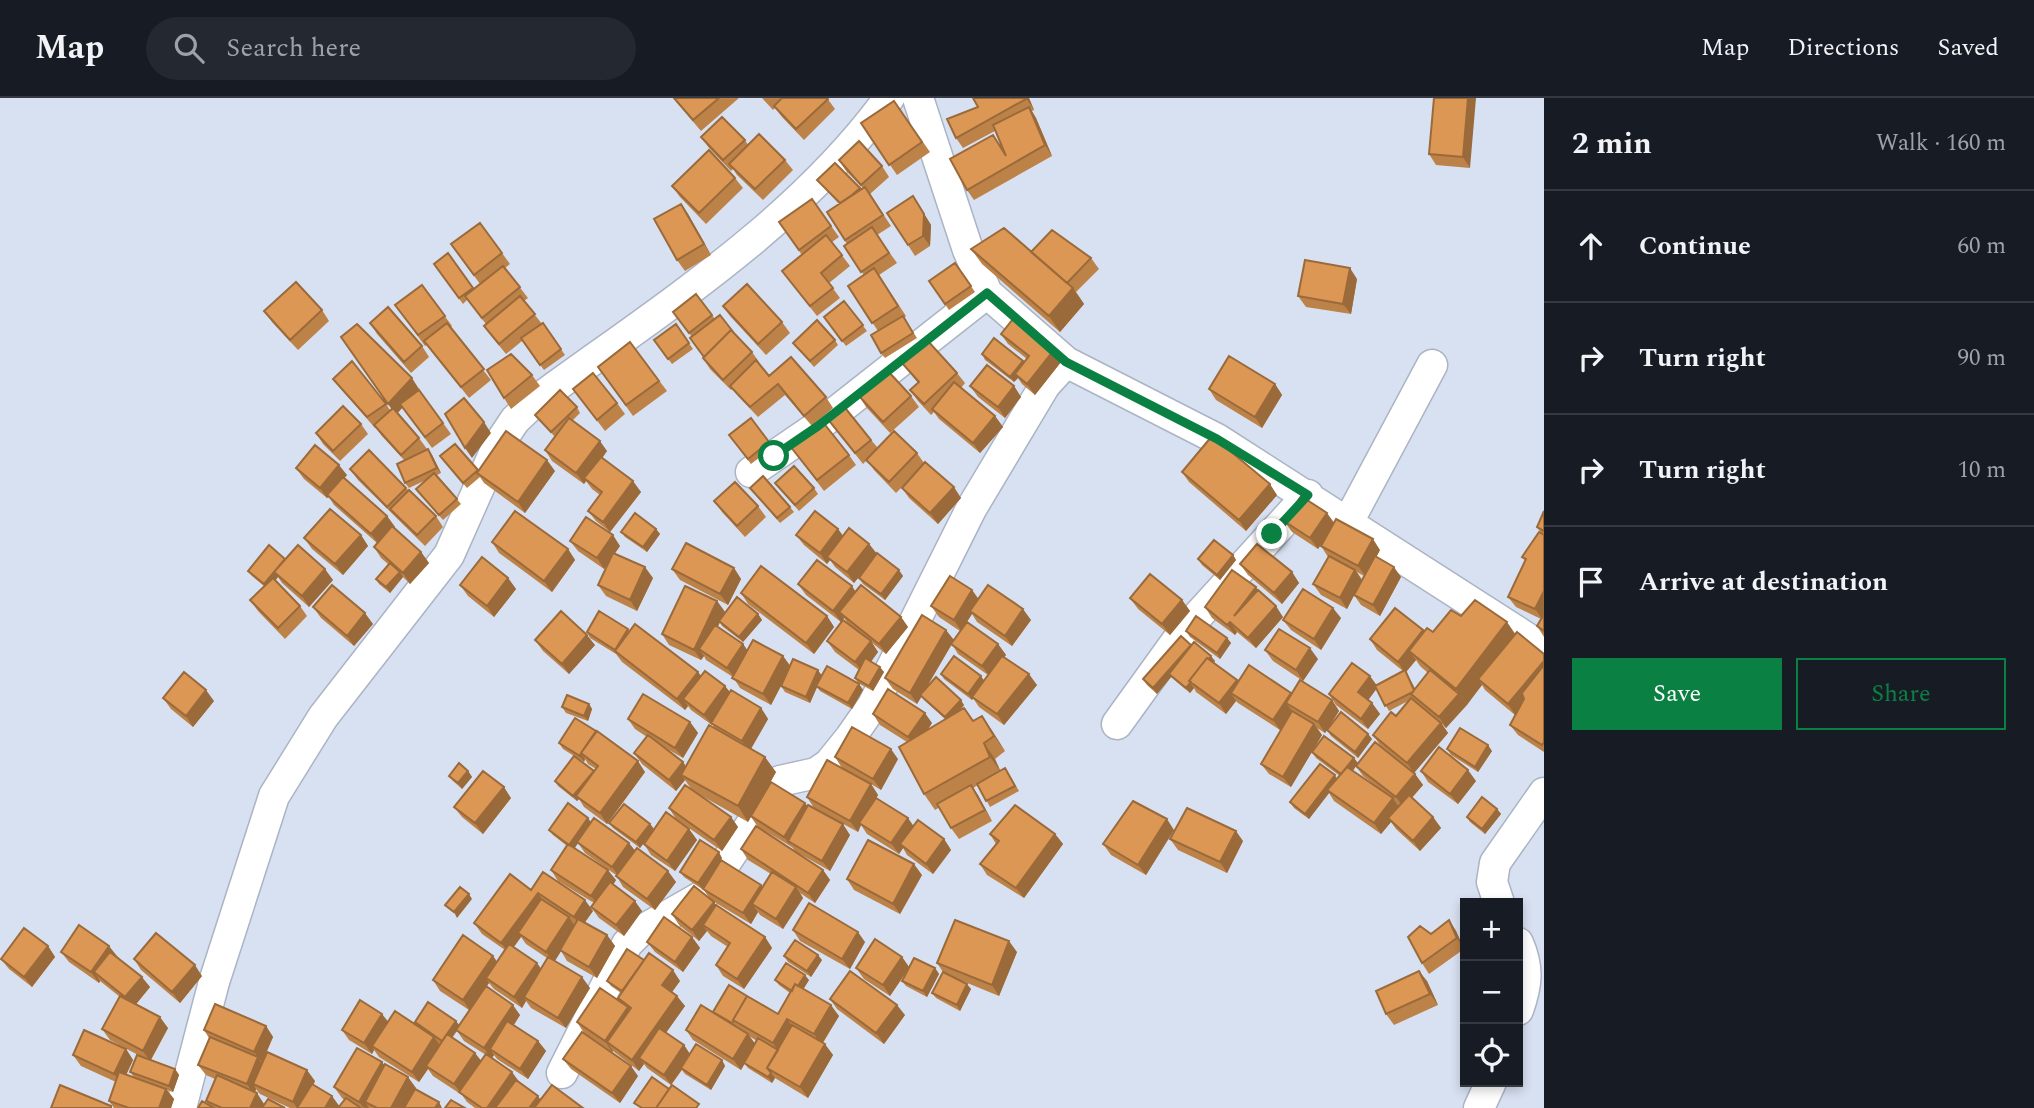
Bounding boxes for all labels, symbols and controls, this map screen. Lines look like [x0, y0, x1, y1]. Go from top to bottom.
search box [146, 17, 636, 80]
text: Map [35, 23, 104, 73]
text: Search here [226, 28, 361, 68]
icon: search [170, 29, 208, 67]
text: Map [1701, 30, 1749, 66]
text: Directions [1787, 30, 1899, 66]
text: Saved [1937, 30, 1999, 66]
text: 2 min [1572, 121, 1652, 167]
text: Walk · 160 m [1876, 126, 2006, 161]
text: Continue [1639, 226, 1751, 266]
icon: ahead [1572, 227, 1610, 265]
text: 60 m [1957, 229, 2006, 264]
text: Turn right [1639, 338, 1766, 378]
icon: right [1572, 339, 1610, 377]
text: 90 m [1957, 341, 2006, 376]
route start [758, 440, 789, 471]
text: Turn right [1639, 450, 1766, 490]
icon: right [1572, 451, 1610, 489]
text: 10 m [1957, 453, 2006, 488]
route end [1256, 518, 1287, 549]
text: Arrive at destination [1639, 562, 1888, 602]
icon: arrive [1572, 563, 1610, 601]
button: Save [1572, 658, 1782, 730]
button: Share [1796, 658, 2006, 730]
map controls [1460, 898, 1523, 1087]
button: + [1460, 898, 1523, 961]
button: − [1460, 961, 1523, 1024]
button: locate [1460, 1024, 1523, 1087]

